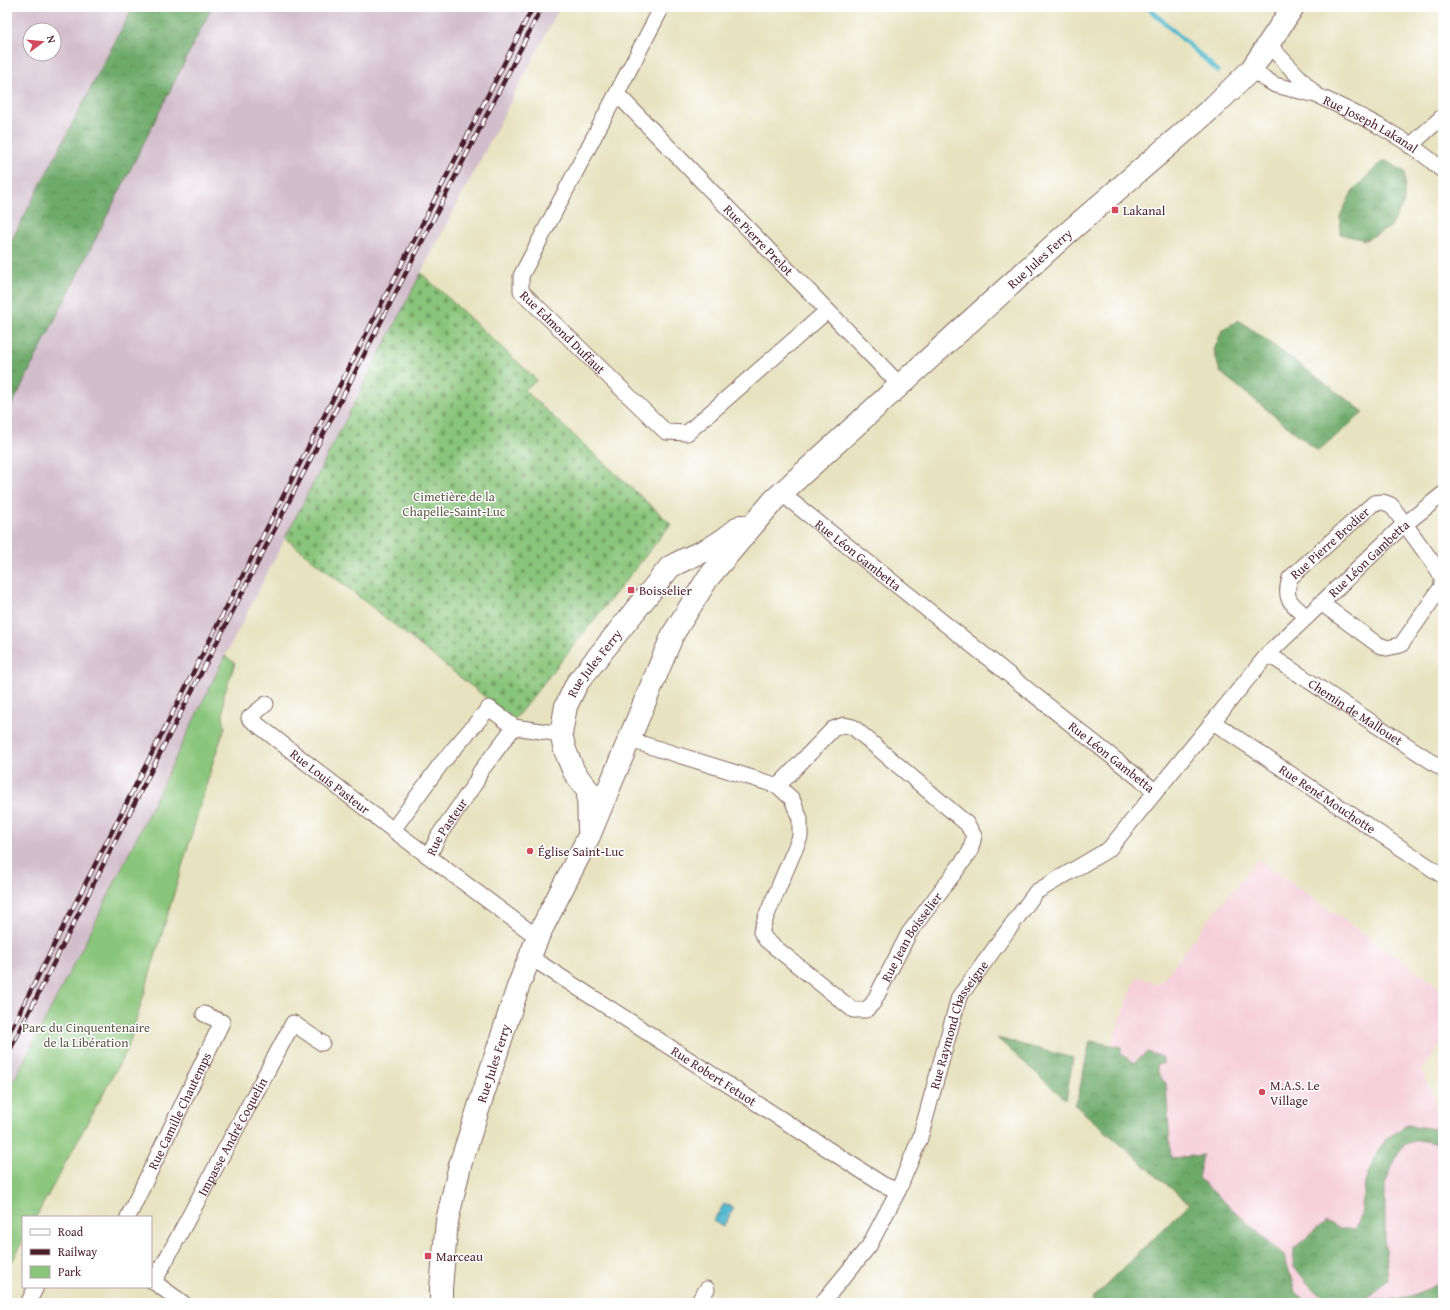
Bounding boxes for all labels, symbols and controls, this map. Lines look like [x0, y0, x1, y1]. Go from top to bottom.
north arrow [22, 22, 62, 62]
text: N [43, 34, 60, 46]
street label: Rue Joseph Lakanal [1320, 91, 1422, 158]
street label: Rue Pierre Prelot [719, 200, 798, 280]
place label: Lakanal [1123, 201, 1166, 220]
marker: Lakanal [1110, 205, 1120, 215]
street label: Rue Jules Ferry [1003, 224, 1077, 293]
street label: Rue Edmond Duffaut [516, 286, 610, 378]
park label: Cimetière de la Chapelle-Saint-Luc [402, 487, 506, 521]
street label: Rue Pierre Brodier [1286, 502, 1374, 584]
street label: Rue Léon Gambetta [811, 515, 906, 596]
street label: Rue Léon Gambetta [1324, 515, 1414, 602]
place label: Boisselier [639, 581, 692, 600]
marker: Boisselier [626, 585, 636, 595]
street label: Rue Jules Ferry [562, 625, 627, 701]
street label: Chemin de Mallouet [1305, 674, 1407, 750]
street label: Rue Léon Gambetta [1064, 717, 1159, 798]
street label: Rue Louis Pasteur [286, 744, 374, 819]
street label: Rue René Mouchotte [1275, 760, 1379, 838]
street label: Rue Pasteur [422, 794, 472, 859]
place label: Église Saint-Luc [538, 842, 624, 861]
marker: Église Saint-Luc [525, 846, 535, 856]
street label: Rue Jean Boisselier [876, 888, 947, 985]
street label: Rue Raymond Chasseigne [925, 957, 993, 1091]
park label: Parc du Cinquentenaire de la Libération [22, 1018, 150, 1052]
street label: Rue Jules Ferry [472, 1021, 516, 1105]
street label: Rue Robert Fetuot [667, 1042, 761, 1111]
street label: Rue Camille Chautemps [143, 1049, 216, 1173]
street label: Impasse André Coquelin [193, 1074, 272, 1199]
place label: M.A.S. Le Village [1270, 1076, 1320, 1110]
marker: M.A.S. Le Village [1257, 1087, 1267, 1097]
legend [22, 1216, 152, 1288]
text: Road [58, 1223, 84, 1240]
text: Railway [58, 1243, 97, 1260]
place label: Marceau [436, 1247, 483, 1266]
marker: Marceau [423, 1251, 433, 1261]
text: Park [58, 1263, 82, 1280]

